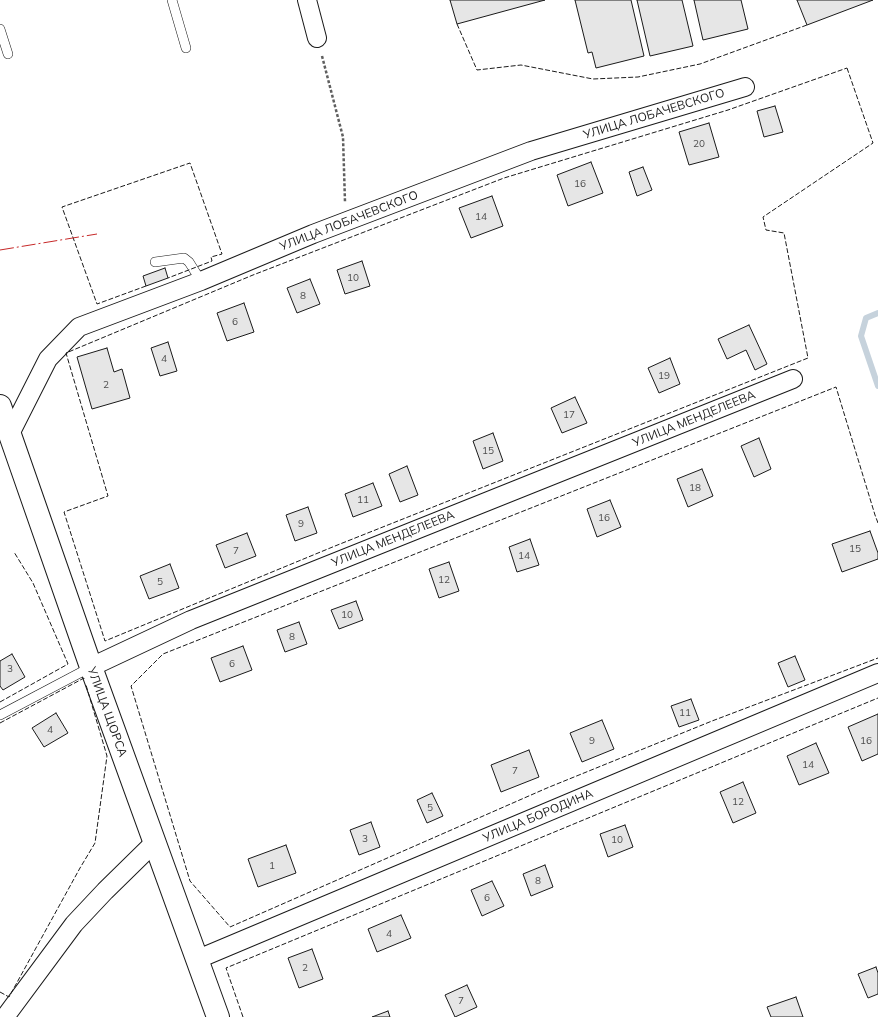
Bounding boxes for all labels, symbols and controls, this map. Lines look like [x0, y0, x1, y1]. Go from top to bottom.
street label: УЛИЦА ЛОБАЧЕВСКОГО [582, 86, 726, 142]
house number: 20 [693, 138, 705, 150]
house number: 16 [574, 178, 586, 190]
street label: УЛИЦА ЛОБАЧЕВСКОГО [278, 188, 420, 254]
house number: 14 [475, 211, 487, 223]
house number: 10 [347, 272, 359, 284]
house number: 8 [300, 290, 306, 302]
house number: 6 [232, 316, 238, 328]
house number: 4 [161, 353, 167, 365]
house number: 19 [658, 370, 670, 382]
house number: 2 [103, 379, 109, 391]
street label: УЛИЦА МЕНДЕЛЕЕВА [631, 388, 757, 450]
house number: 17 [563, 409, 575, 421]
house number: 15 [482, 445, 494, 457]
house number: 18 [689, 482, 701, 494]
house number: 11 [357, 494, 369, 506]
street label: УЛИЦА МЕНДЕЛЕЕВА [330, 508, 456, 570]
house number: 16 [598, 512, 610, 524]
house number: 9 [298, 518, 304, 530]
house number: 15 [849, 543, 861, 555]
house number: 7 [233, 545, 239, 557]
house number: 14 [518, 550, 530, 562]
house number: 12 [438, 574, 450, 586]
house number: 5 [157, 576, 163, 588]
house number: 10 [341, 609, 353, 621]
house number: 8 [289, 631, 295, 643]
house number: 6 [229, 658, 235, 670]
house number: 3 [7, 663, 13, 675]
street label: УЛИЦА ЩОРСА [84, 665, 130, 759]
house number: 11 [679, 707, 691, 719]
house number: 4 [47, 724, 53, 736]
house number: 9 [589, 735, 595, 747]
house number: 16 [860, 735, 872, 747]
house number: 14 [802, 759, 814, 771]
house number: 7 [512, 765, 518, 777]
street label: УЛИЦА БОРОДИНА [481, 786, 595, 846]
house number: 12 [732, 796, 744, 808]
house number: 5 [427, 802, 433, 814]
house number: 3 [362, 833, 368, 845]
house number: 10 [611, 834, 623, 846]
house number: 1 [269, 860, 275, 872]
house number: 8 [535, 875, 541, 887]
house number: 6 [484, 892, 490, 904]
house number: 4 [386, 928, 392, 940]
house number: 2 [302, 962, 308, 974]
house number: 7 [458, 995, 464, 1007]

